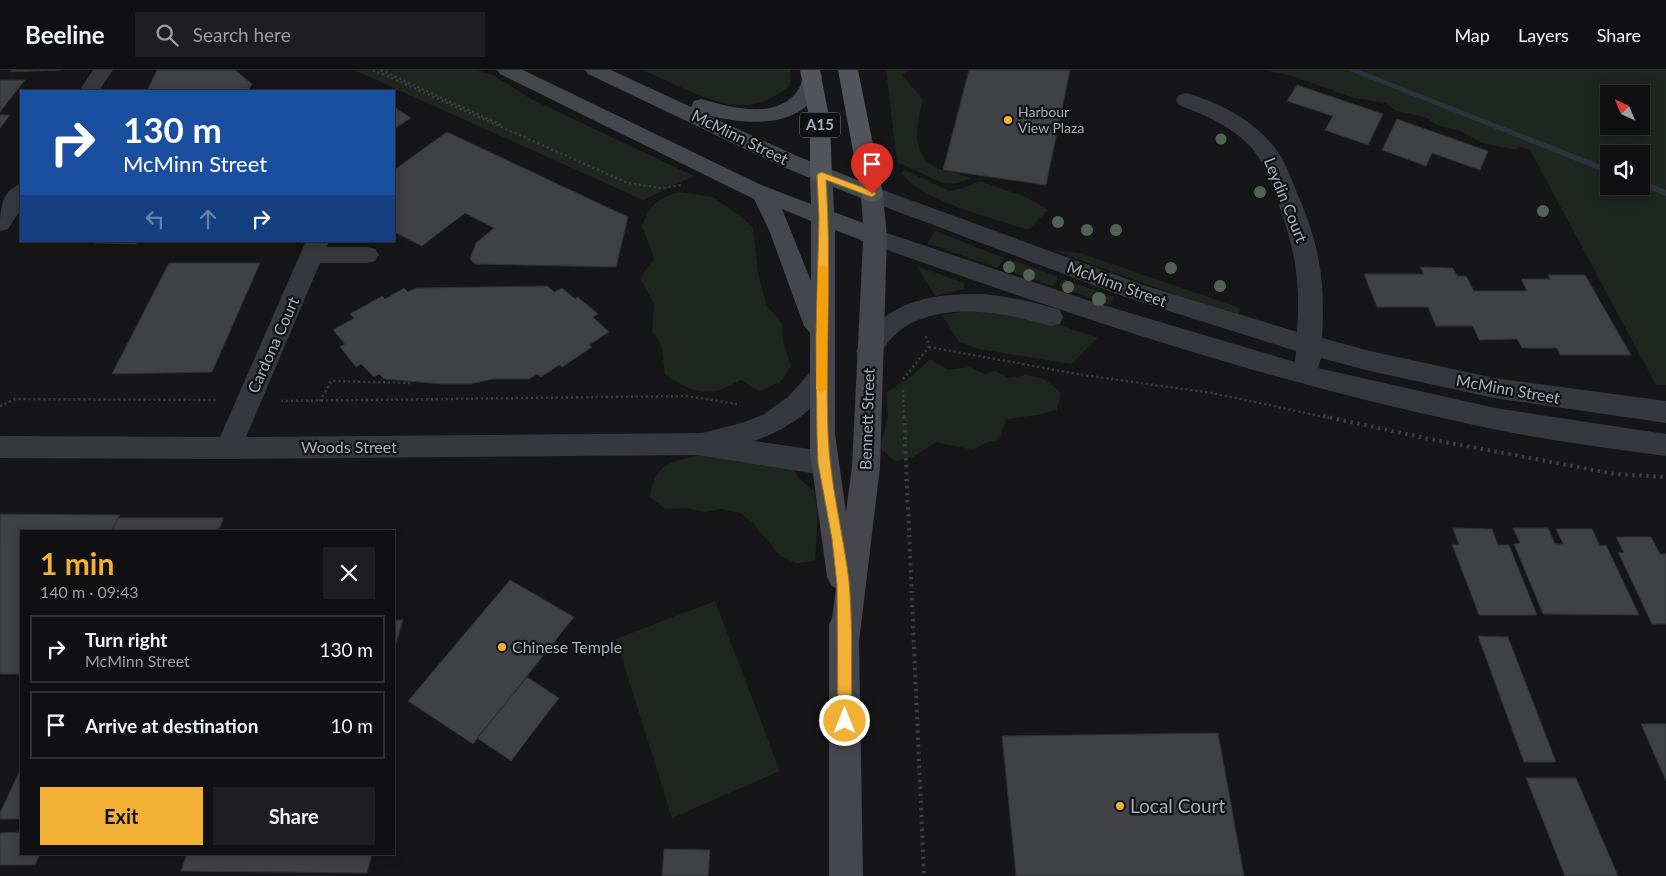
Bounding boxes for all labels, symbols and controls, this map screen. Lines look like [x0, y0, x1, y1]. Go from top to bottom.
search box [135, 12, 485, 57]
text: Beeline [25, 20, 105, 49]
icon: search [153, 21, 181, 49]
text: Search here [193, 23, 291, 46]
text: Map [1454, 24, 1490, 46]
text: Layers [1518, 24, 1569, 46]
text: Share [1597, 24, 1641, 46]
north arrow [1600, 85, 1650, 135]
map controls [1600, 85, 1650, 195]
place label: Harbour View Plaza [1018, 103, 1084, 136]
street label: McMinn Street [689, 105, 792, 168]
text: 130 m [123, 108, 222, 150]
icon: right [40, 110, 105, 175]
road number: A15 [800, 112, 840, 138]
marker: Harbour View Plaza [1002, 114, 1014, 126]
pin [851, 143, 893, 194]
button: sound [1600, 145, 1650, 195]
text: McMinn Street [123, 150, 267, 177]
icon: arrive [858, 150, 886, 178]
street label: Leydin Court [1261, 155, 1312, 245]
icon: left [141, 205, 169, 233]
icon: ahead [194, 205, 222, 233]
icon: right [247, 205, 275, 233]
street label: McMinn Street [1065, 257, 1170, 310]
street label: Cardona Court [243, 294, 302, 396]
street label: Bennett Street [855, 367, 878, 470]
street label: McMinn Street [1455, 370, 1562, 407]
street label: Woods Street [301, 437, 397, 456]
text: 1 min [40, 545, 114, 581]
button: close [323, 547, 375, 599]
text: 140 m · 09:43 [40, 582, 139, 601]
text: Turn right [85, 628, 167, 651]
icon: right [42, 635, 70, 663]
place label: Chinese Temple [512, 637, 622, 656]
text: 130 m [319, 638, 373, 661]
marker: Chinese Temple [496, 641, 508, 653]
text: McMinn Street [85, 651, 190, 670]
position arrow [818, 694, 870, 746]
icon: arrive [42, 711, 70, 739]
text: Arrive at destination [85, 714, 258, 737]
text: 10 m [330, 714, 373, 737]
button: Exit [40, 787, 203, 845]
button: Share [213, 787, 375, 845]
place label: Local Court [1130, 794, 1225, 817]
marker: Local Court [1114, 800, 1126, 812]

